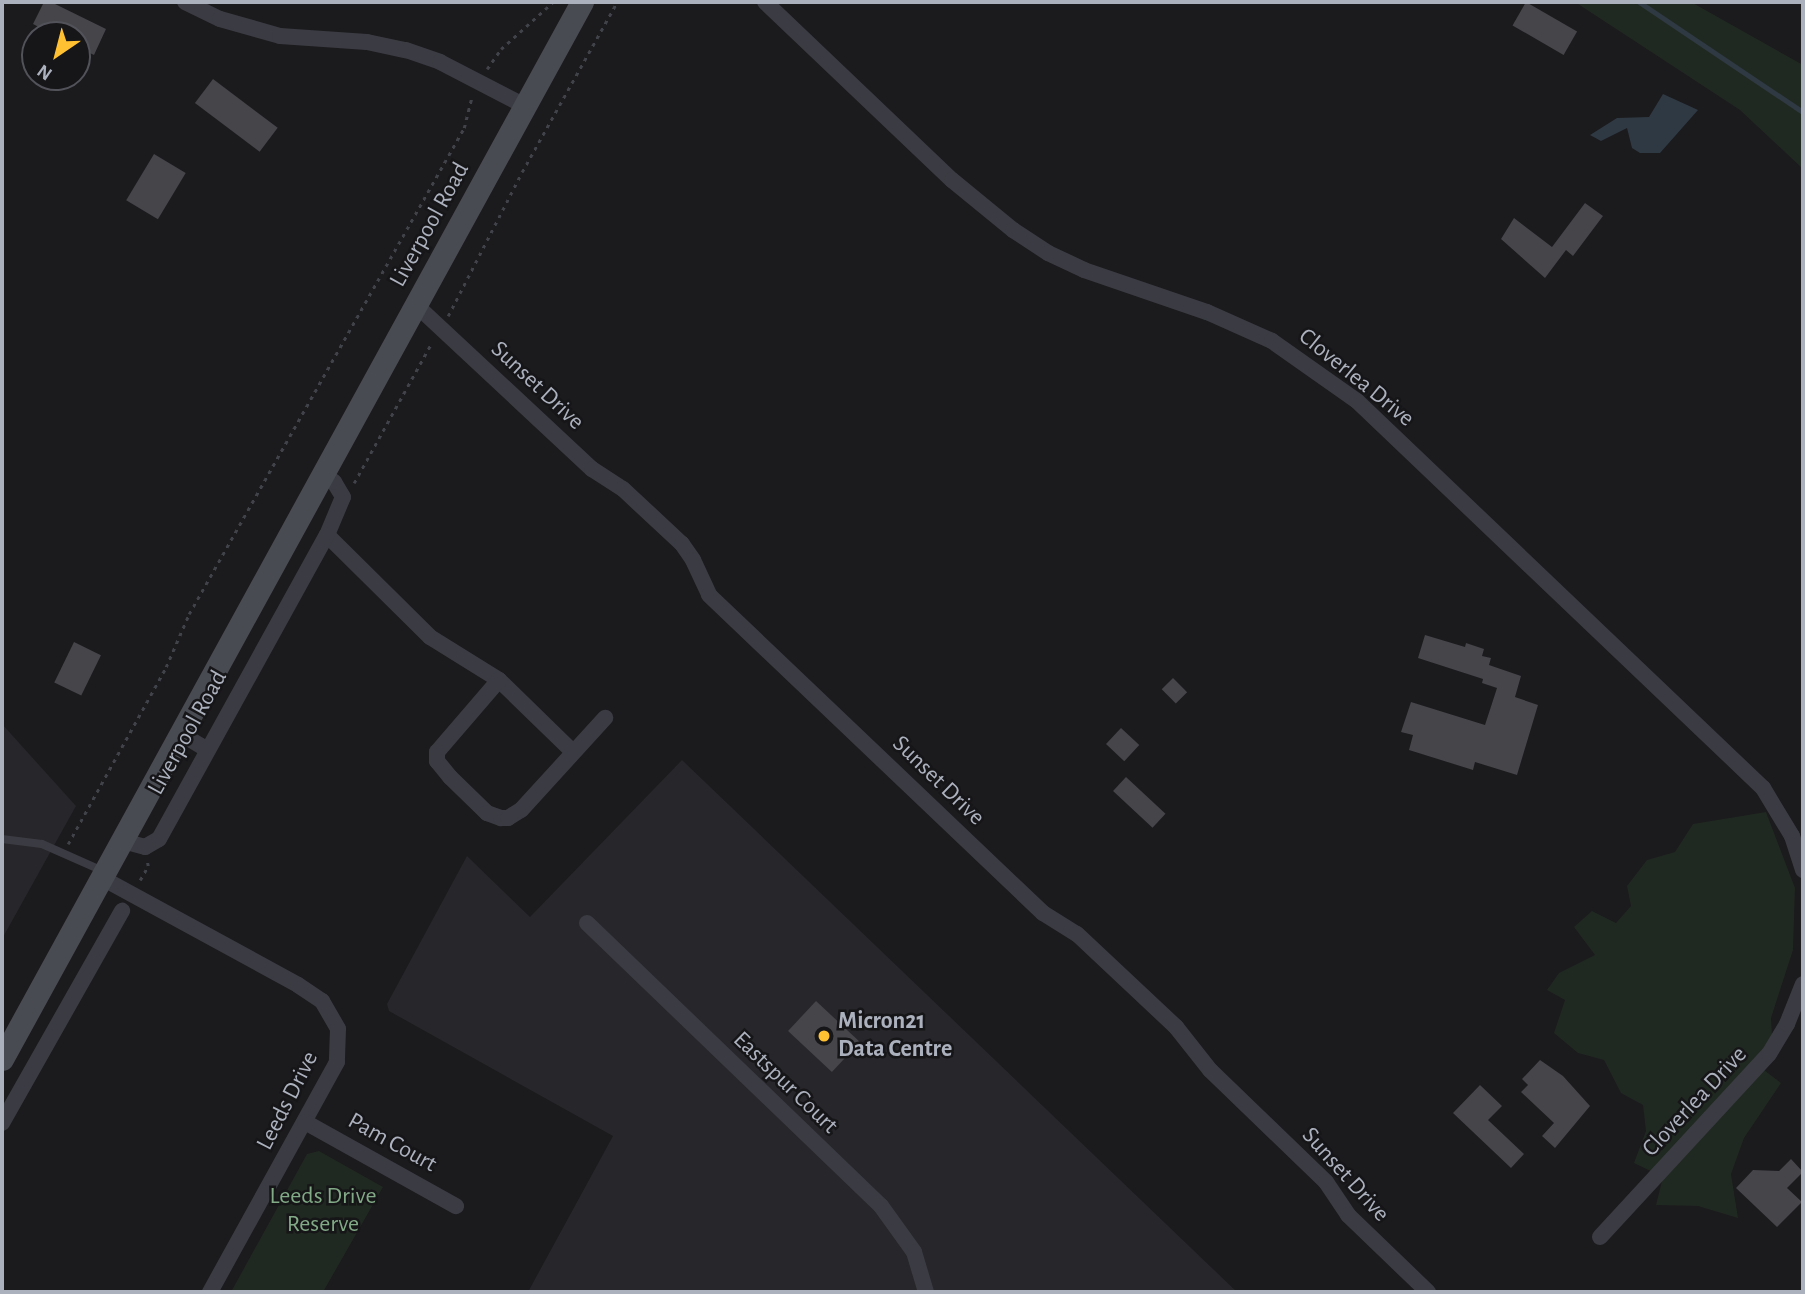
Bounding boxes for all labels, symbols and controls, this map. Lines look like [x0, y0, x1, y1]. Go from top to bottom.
north arrow [21, 21, 91, 91]
text: N [34, 60, 56, 84]
street label: Liverpool Road [384, 158, 476, 292]
street label: Cloverlea Drive [1292, 323, 1420, 433]
street label: Sunset Drive [484, 336, 590, 436]
street label: Liverpool Road [142, 666, 234, 800]
street label: Sunset Drive [886, 730, 990, 832]
place label: Micron21 Data Centre [838, 1008, 952, 1064]
street label: Eastspur Court [727, 1026, 843, 1140]
marker: Micron21 Data Centre [816, 1028, 832, 1044]
street label: Cloverlea Drive [1637, 1041, 1753, 1163]
street label: Leeds Drive [251, 1047, 325, 1155]
street label: Pam Court [343, 1107, 441, 1179]
street label: Sunset Drive [1295, 1122, 1395, 1228]
park label: Leeds Drive Reserve [270, 1183, 376, 1239]

